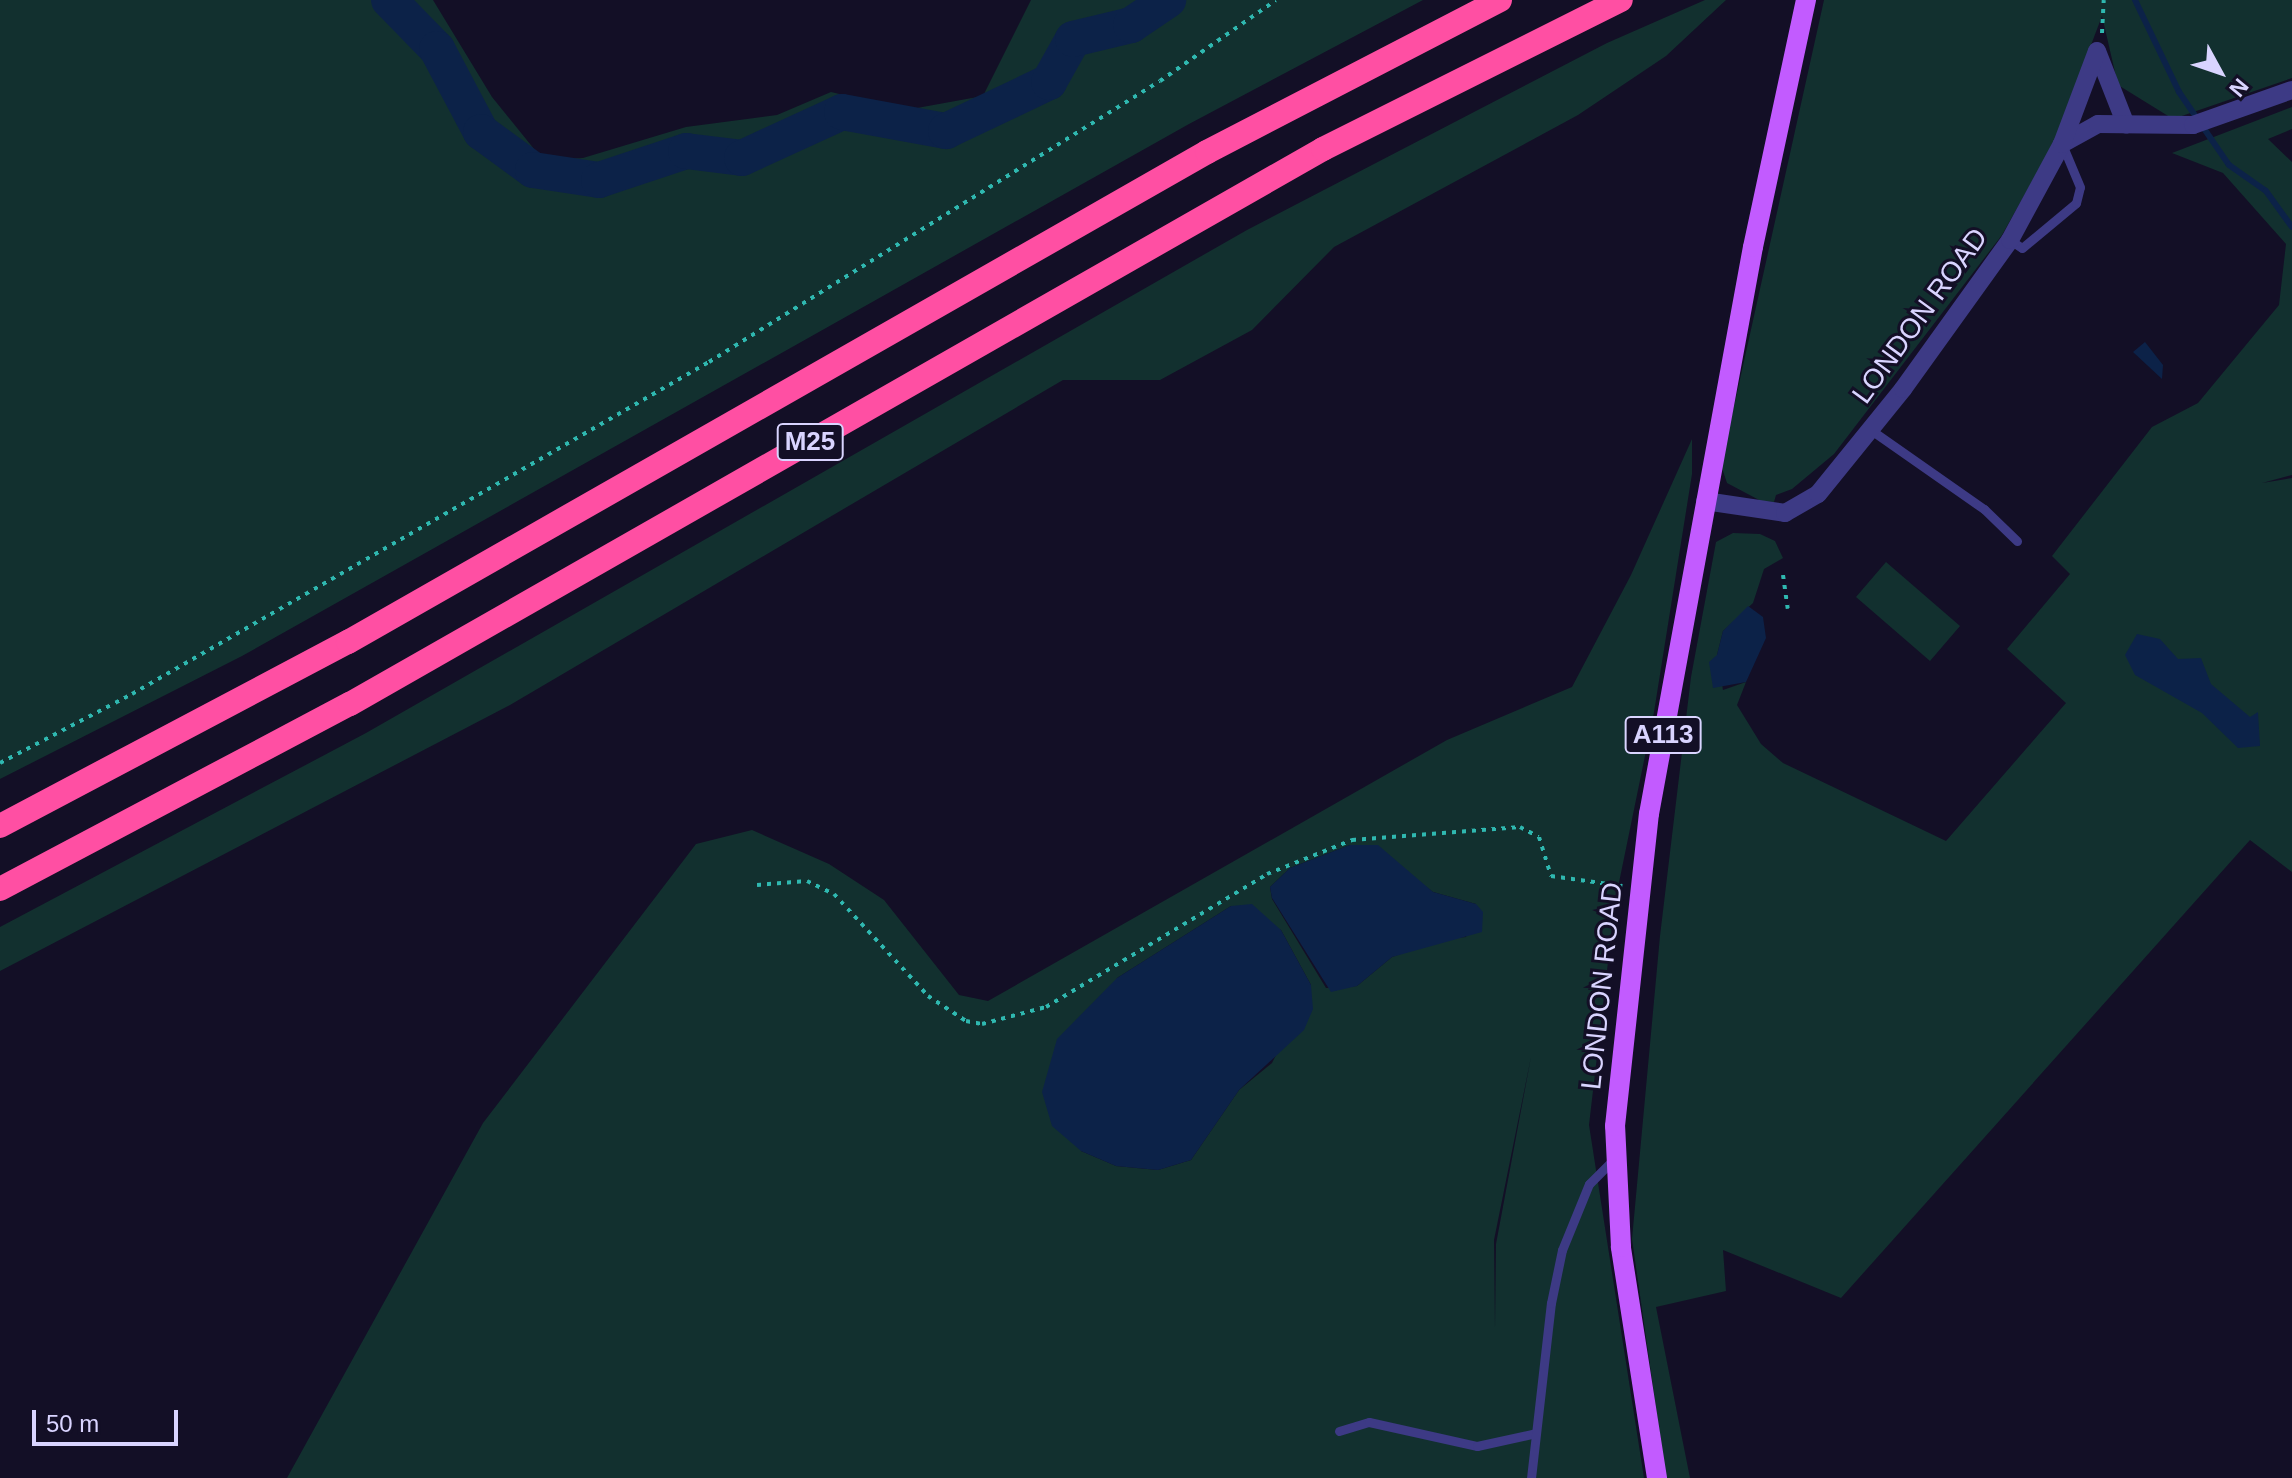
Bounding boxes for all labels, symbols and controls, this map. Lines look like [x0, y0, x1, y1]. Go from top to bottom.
north arrow [2180, 32, 2260, 112]
text: N [2224, 74, 2253, 102]
street label: LONDON ROAD [1845, 222, 1995, 410]
road number: M25 [776, 420, 844, 464]
road number: A113 [1623, 713, 1703, 757]
street label: LONDON ROAD [1574, 881, 1630, 1091]
scale bar [36, 1394, 182, 1444]
text: 50 m [46, 1410, 99, 1437]

